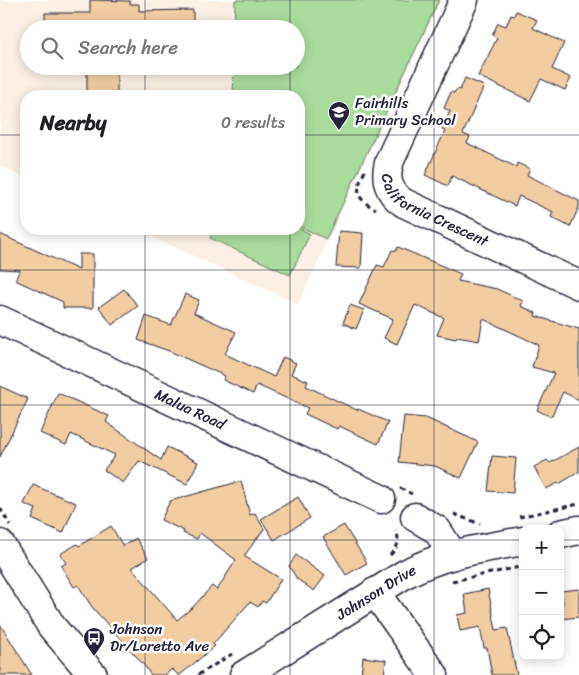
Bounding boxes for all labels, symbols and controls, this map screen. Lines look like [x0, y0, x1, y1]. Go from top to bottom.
search box [20, 20, 305, 75]
text: Search here [78, 31, 178, 64]
icon: search [38, 34, 66, 62]
place label: Fairhills Primary School [355, 90, 456, 133]
school or university icon: Fairhills Primary School [327, 100, 351, 131]
text: Nearby [40, 104, 106, 142]
text: 0 results [221, 108, 285, 137]
street label: California Crescent [374, 172, 494, 254]
street label: Malua Road [150, 381, 231, 438]
map controls [519, 525, 564, 660]
button: + [519, 525, 564, 570]
street label: Johnson Drive [330, 557, 421, 628]
button: − [519, 570, 564, 615]
button: locate [519, 615, 564, 660]
place label: Johnson Dr/Loretto Ave [109, 616, 210, 659]
bus stop icon: Johnson Dr/Loretto Ave [82, 626, 106, 657]

